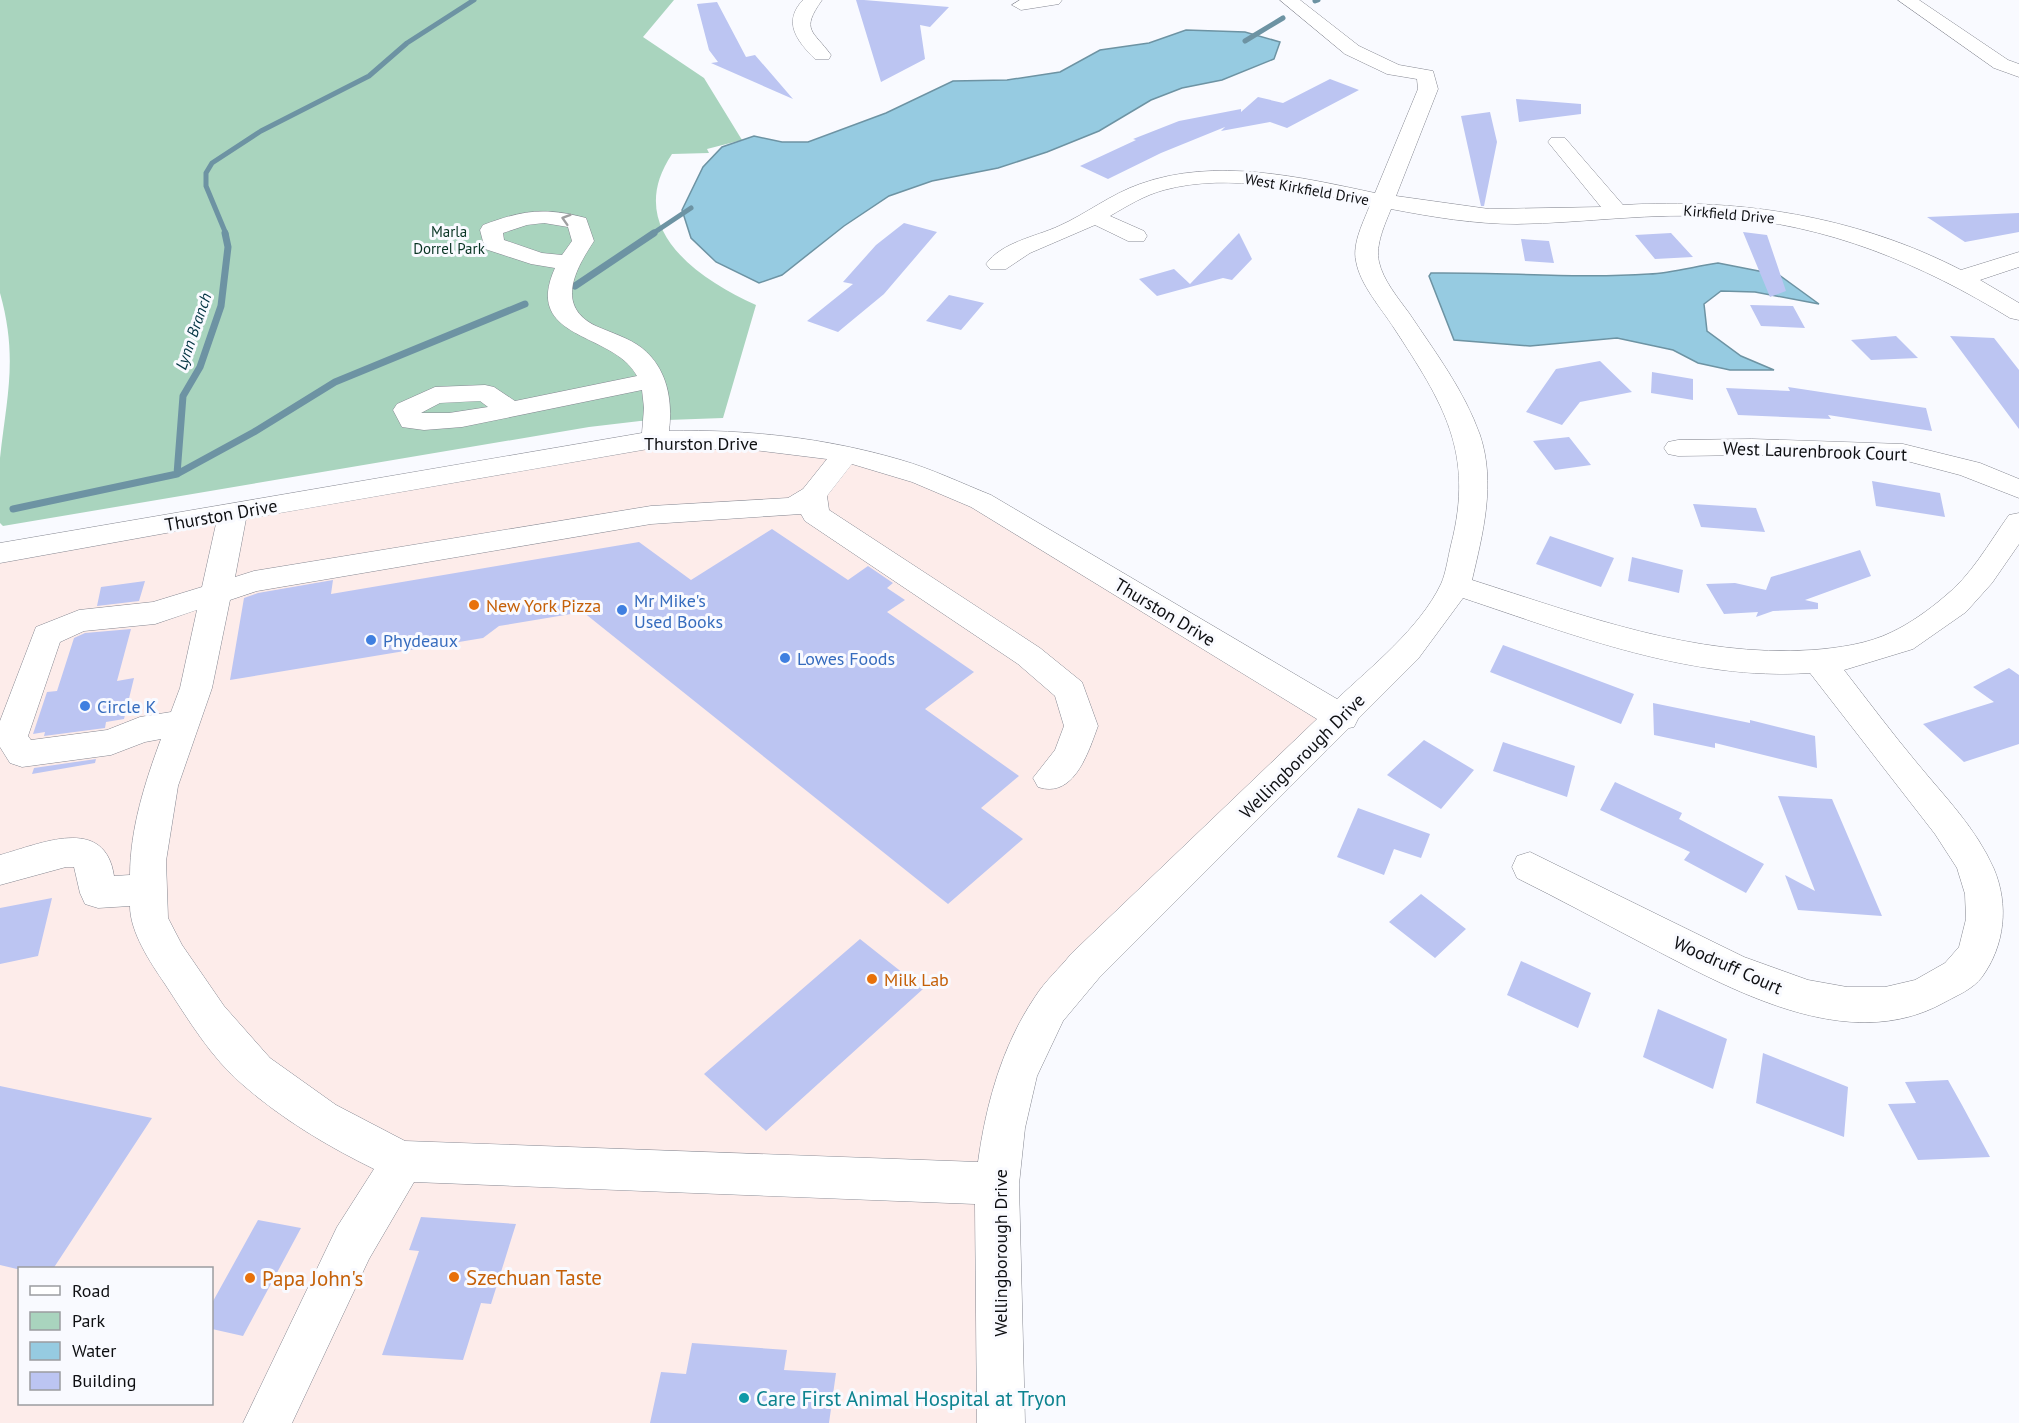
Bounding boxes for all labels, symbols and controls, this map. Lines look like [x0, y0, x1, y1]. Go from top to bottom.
street label: West Kirkfield Drive [1243, 169, 1371, 209]
street label: Kirkfield Drive [1683, 201, 1775, 227]
one-way arrow [561, 214, 572, 227]
park label: Marla Dorrel Park [413, 222, 486, 258]
water label: Lynn Branch [171, 290, 215, 372]
street label: Thurston Drive [644, 432, 758, 455]
street label: West Laurenbrook Court [1723, 436, 1907, 466]
street label: Thurston Drive [163, 494, 279, 536]
street label: Thurston Drive [1110, 573, 1220, 651]
place label: Mr Mike's Used Books [634, 589, 723, 633]
place label: New York Pizza [486, 594, 601, 617]
marker: New York Pizza [467, 598, 481, 612]
marker: Mr Mike's Used Books [615, 603, 629, 617]
place label: Phydeaux [383, 629, 458, 652]
marker: Phydeaux [364, 633, 378, 647]
place label: Lowes Foods [797, 647, 895, 670]
marker: Lowes Foods [778, 651, 792, 665]
street label: Wellingborough Drive [1235, 689, 1369, 823]
place label: Circle K [97, 695, 157, 718]
marker: Circle K [78, 699, 92, 713]
street label: Woodruff Court [1670, 931, 1786, 999]
place label: Milk Lab [884, 968, 949, 991]
marker: Milk Lab [865, 972, 879, 986]
street label: Wellingborough Drive [989, 1169, 1012, 1337]
place label: Szechuan Taste [466, 1264, 602, 1291]
place label: Papa John's [262, 1265, 363, 1292]
legend [18, 1267, 213, 1405]
marker: Szechuan Taste [447, 1270, 461, 1284]
marker: Papa John's [243, 1271, 257, 1285]
text: Road [72, 1279, 110, 1302]
text: Park [72, 1309, 105, 1332]
text: Water [72, 1339, 116, 1362]
text: Building [72, 1369, 136, 1392]
place label: Care First Animal Hospital at Tryon [756, 1385, 1066, 1412]
marker: Care First Animal Hospital at Tryon [737, 1391, 751, 1405]

